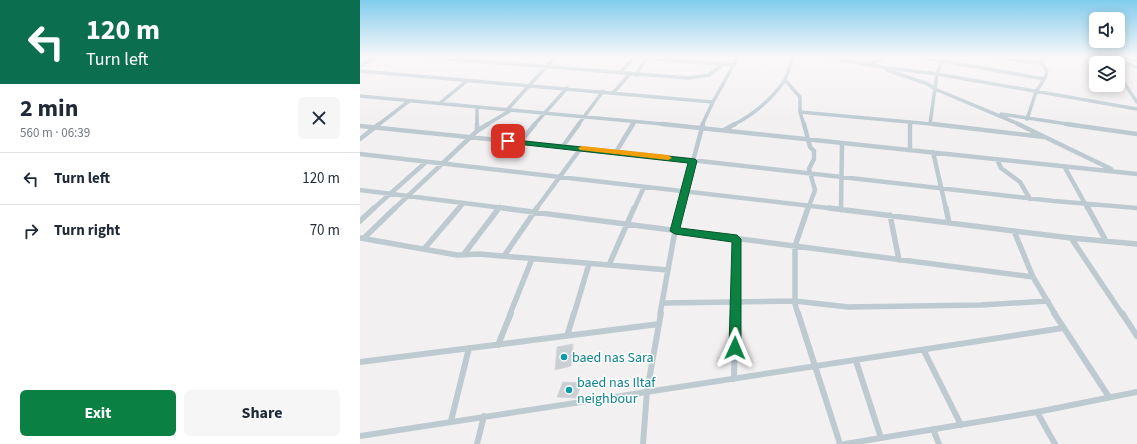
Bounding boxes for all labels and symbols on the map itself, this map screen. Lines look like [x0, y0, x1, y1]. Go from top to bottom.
pin [491, 124, 525, 158]
position arrow [714, 327, 756, 369]
place label: baed nas Sara [572, 348, 654, 368]
marker: baed nas Sara [559, 352, 569, 362]
place label: baed nas Iltaf neighbour [577, 373, 656, 409]
marker: baed nas Iltaf neighbour [564, 385, 574, 395]

